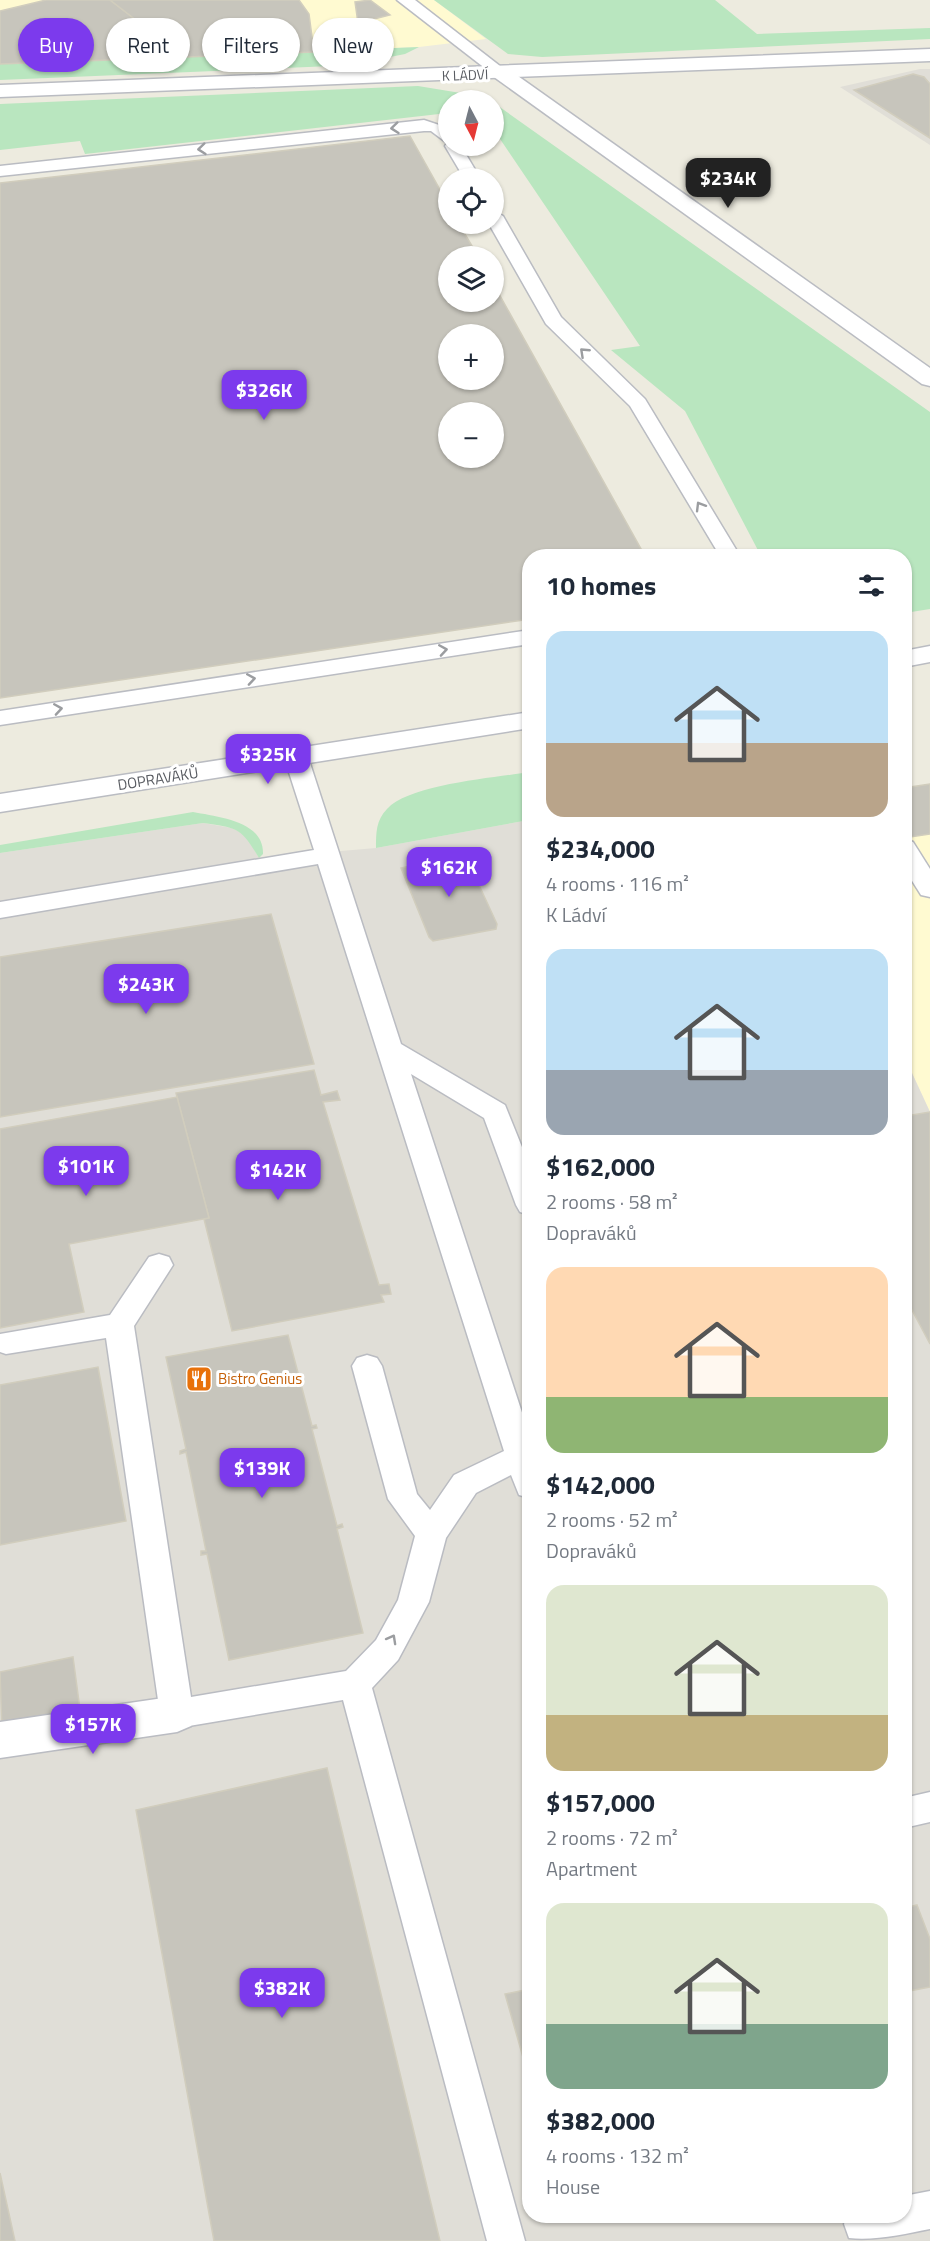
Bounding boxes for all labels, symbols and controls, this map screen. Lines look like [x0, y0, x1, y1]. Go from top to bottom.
chip: Buy [18, 18, 94, 72]
chip: Rent [106, 18, 190, 72]
chip: Filters [202, 18, 300, 72]
chip: New [312, 18, 394, 72]
street label: K LÁDVÍ [441, 63, 489, 86]
north arrow [438, 90, 504, 156]
map controls [438, 90, 504, 468]
one-way arrow [391, 121, 400, 134]
one-way arrow [197, 142, 206, 155]
pin: $234K [686, 158, 770, 209]
text: $234K [700, 162, 756, 193]
button: locate [438, 168, 504, 234]
button: layers [438, 246, 504, 312]
button: + [438, 324, 504, 390]
one-way arrow [581, 348, 591, 359]
pin: $326K [222, 370, 306, 421]
text: $326K [236, 374, 292, 405]
button: − [438, 402, 504, 468]
one-way arrow [696, 502, 708, 512]
text: 10 homes [546, 566, 656, 605]
icon: filters [855, 569, 888, 602]
one-way arrow [439, 644, 448, 656]
icon: home [663, 670, 771, 778]
one-way arrow [246, 674, 255, 686]
one-way arrow [53, 704, 62, 716]
pin: $325K [226, 734, 310, 785]
text: $325K [240, 738, 296, 769]
street label: DOPRAVÁKŮ [116, 761, 200, 796]
text: $234,000 [546, 829, 655, 868]
pin: $162K [407, 847, 491, 898]
text: $162K [421, 851, 477, 882]
text: 4 rooms · 116 m² [546, 868, 689, 899]
text: K Ládví [546, 899, 606, 930]
pin: $243K [104, 964, 188, 1015]
text: $243K [118, 968, 174, 999]
icon: home [663, 988, 771, 1096]
pin: $101K [44, 1146, 128, 1197]
text: $162,000 [546, 1147, 655, 1186]
text: $101K [58, 1150, 114, 1181]
pin: $142K [236, 1150, 320, 1201]
text: $142K [250, 1154, 306, 1185]
text: 2 rooms · 58 m² [546, 1186, 678, 1217]
text: Dopraváků [546, 1217, 637, 1248]
icon: home [663, 1306, 771, 1414]
restaurant icon: Bistro Genius [184, 1364, 214, 1394]
place label: Bistro Genius [218, 1367, 302, 1390]
pin: $139K [220, 1448, 304, 1499]
text: $139K [234, 1452, 290, 1483]
text: $142,000 [546, 1465, 655, 1504]
text: 2 rooms · 52 m² [546, 1504, 678, 1535]
text: Dopraváků [546, 1535, 637, 1566]
icon: home [663, 1624, 771, 1732]
one-way arrow [385, 1635, 396, 1645]
pin: $157K [51, 1704, 135, 1755]
text: $157K [65, 1708, 121, 1739]
text: $157,000 [546, 1783, 655, 1822]
text: 2 rooms · 72 m² [546, 1822, 678, 1853]
text: Apartment [546, 1853, 637, 1884]
icon: home [663, 1942, 771, 2050]
pin: $382K [240, 1968, 324, 2019]
text: $382K [254, 1972, 310, 2003]
text: $382,000 [546, 2101, 655, 2140]
text: 4 rooms · 132 m² [546, 2140, 689, 2171]
text: House [546, 2171, 600, 2202]

